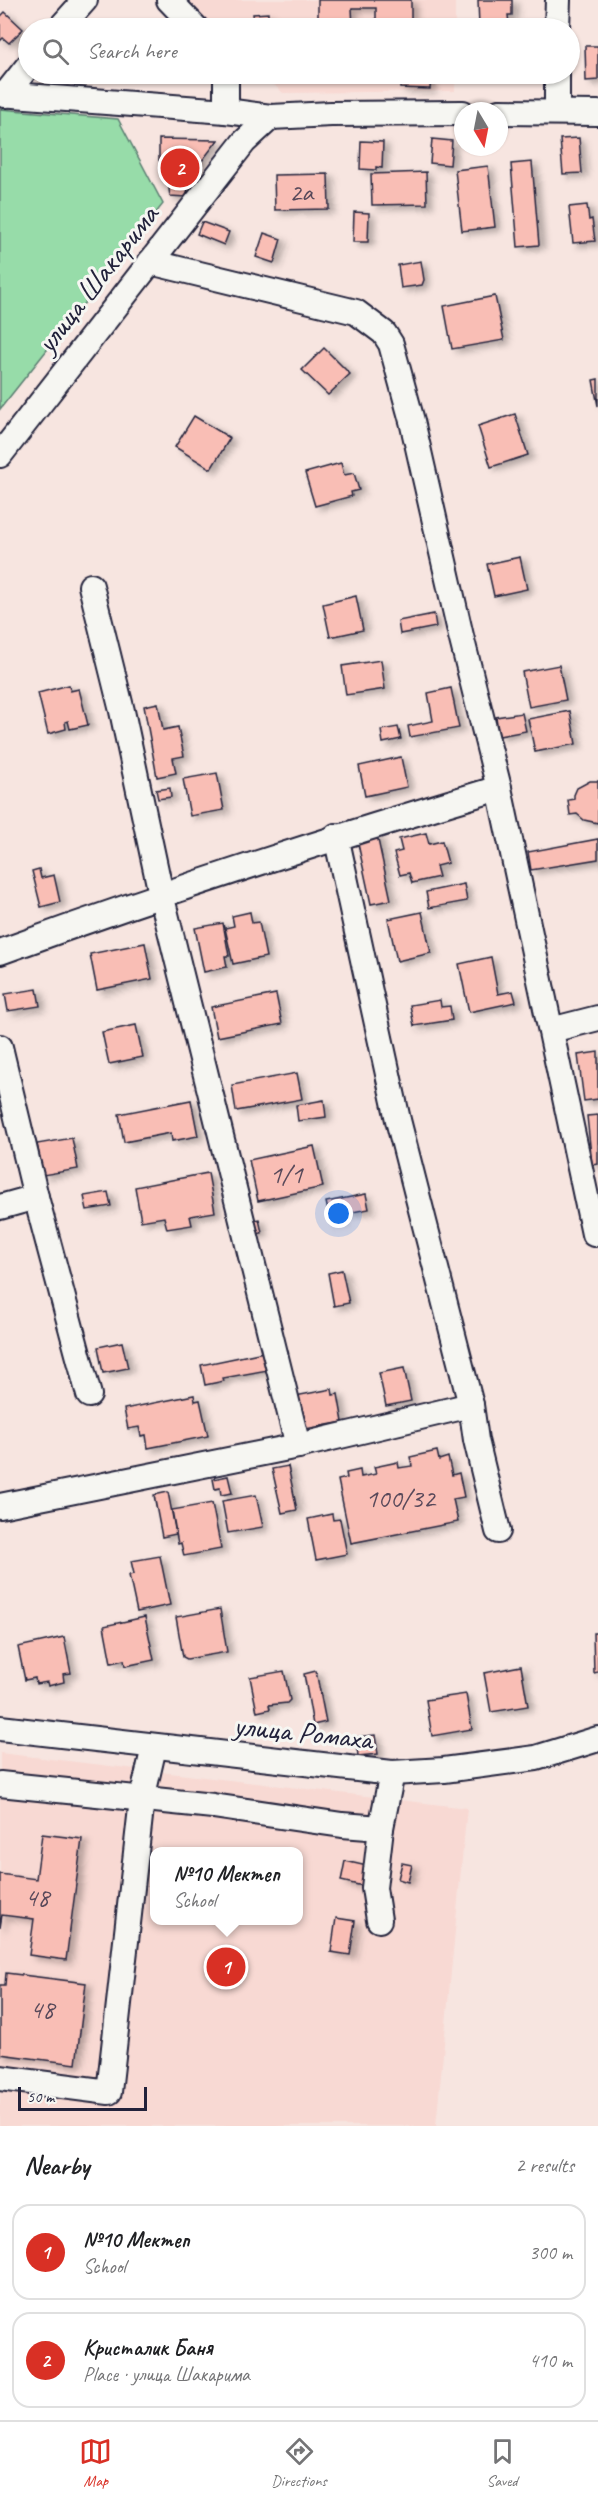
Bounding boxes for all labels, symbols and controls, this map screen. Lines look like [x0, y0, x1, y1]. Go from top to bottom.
search box [18, 18, 580, 84]
icon: search [39, 35, 72, 68]
text: Search here [87, 37, 177, 65]
north arrow [454, 102, 508, 156]
pin: 2 [160, 146, 200, 190]
house number: 2а [289, 175, 315, 209]
street label: улица Шакарима [26, 196, 168, 362]
house number: 1/1 [269, 1157, 304, 1191]
your location [324, 1199, 353, 1228]
house number: 100/32 [365, 1481, 437, 1515]
street label: улица Ромаха [230, 1706, 377, 1758]
popup [150, 1847, 303, 1925]
text: №10 Мектеп [173, 1860, 280, 1888]
house number: 48 [25, 1880, 52, 1914]
text: School [173, 1888, 216, 1913]
pin: 1 [206, 1944, 246, 1990]
house number: 48 [30, 1992, 57, 2026]
scale bar [18, 2084, 147, 2112]
text: 50 m [27, 2087, 54, 2107]
text: Nearby [24, 2149, 89, 2182]
text: 2 results [515, 2153, 574, 2178]
text: №10 Мектеп [83, 2226, 190, 2254]
text: 1 [41, 2240, 50, 2265]
text: 300 m [529, 2240, 572, 2265]
text: School [83, 2254, 126, 2279]
text: Кристалик Баня [83, 2334, 213, 2362]
text: 2 [41, 2348, 50, 2373]
text: 410 m [529, 2348, 572, 2373]
text: Place · улица Шакарима [83, 2362, 250, 2387]
tab: Map [79, 2435, 112, 2491]
tab: Directions [271, 2435, 327, 2491]
tab: Saved [486, 2435, 519, 2491]

